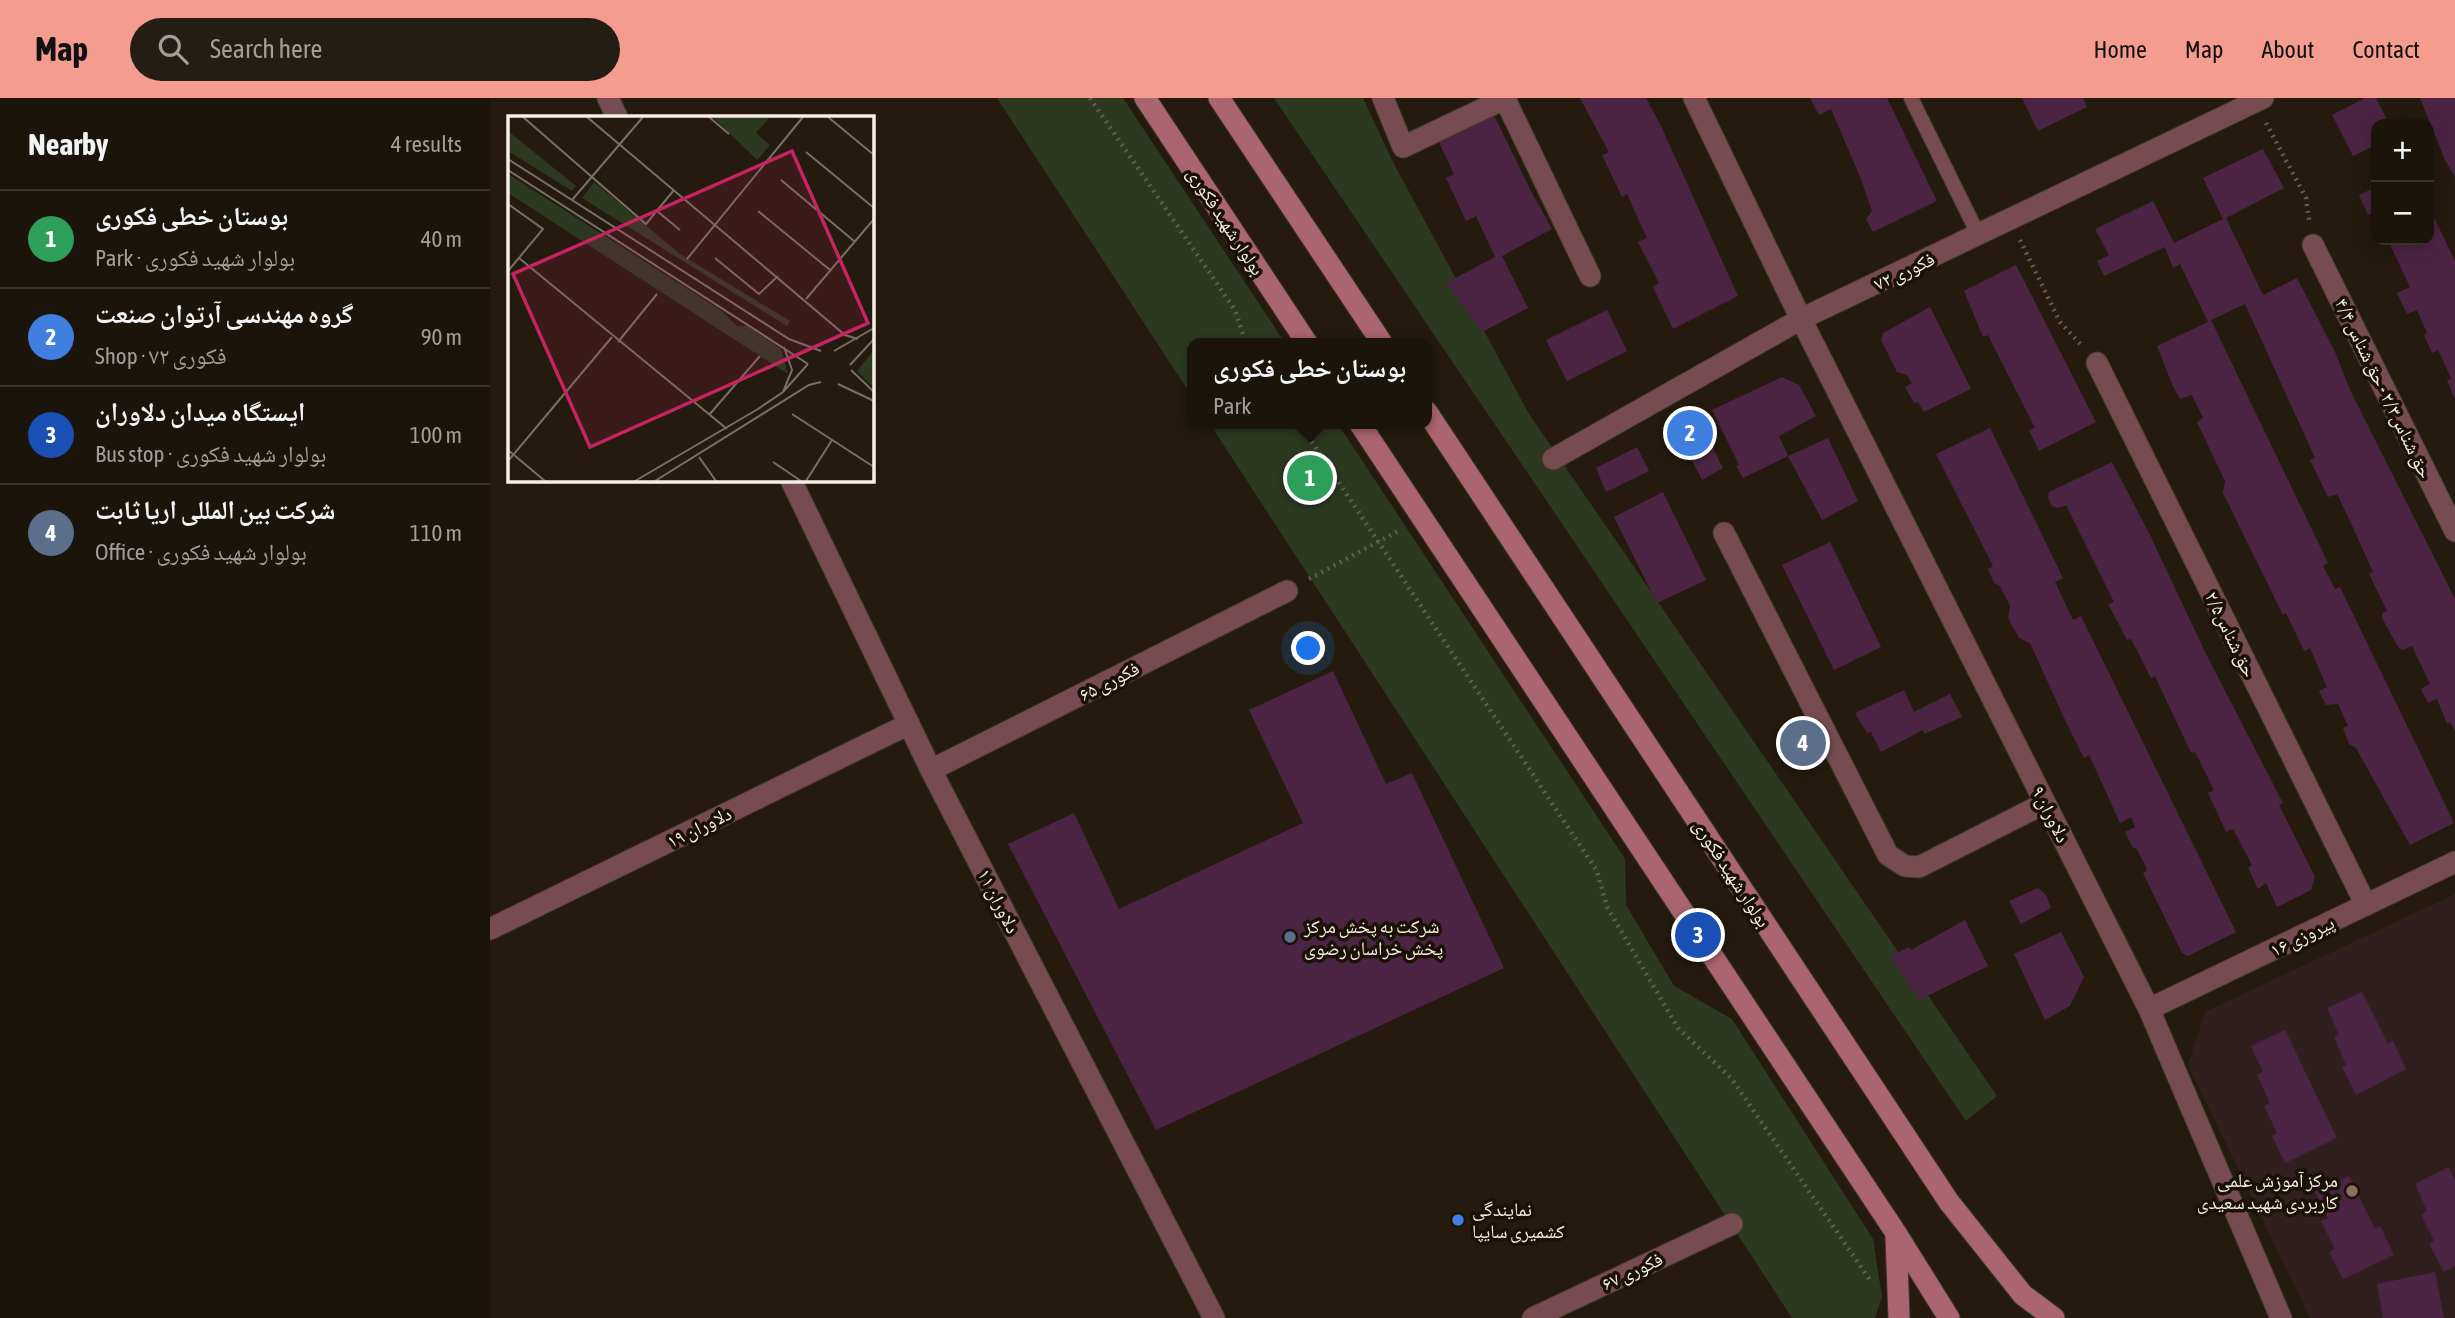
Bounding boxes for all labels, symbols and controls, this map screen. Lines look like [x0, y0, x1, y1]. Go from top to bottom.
search box [130, 18, 620, 81]
text: Map [35, 30, 88, 68]
icon: search [154, 30, 192, 68]
text: Search here [210, 34, 322, 64]
text: Home [2093, 36, 2147, 63]
text: Map [2185, 36, 2223, 63]
text: About [2261, 36, 2314, 63]
text: Contact [2352, 36, 2420, 63]
inset map [508, 116, 873, 481]
map controls [2371, 119, 2434, 245]
button: + [2371, 119, 2434, 182]
text: Nearby [28, 127, 108, 161]
text: 4 results [391, 131, 462, 157]
street label: بولوار شهید فکوری [1182, 163, 1269, 280]
button: − [2371, 182, 2434, 245]
text: بوستان خطی فکوری [95, 201, 288, 231]
text: 1 [46, 226, 56, 252]
text: 40 m [421, 226, 462, 252]
text: Park · بولوار شهید فکوری [95, 245, 295, 271]
street label: فکوری ۷۲ [1870, 247, 1938, 295]
street label: حق شناس۲/۳ - حق شناس ۴/۴ [2330, 294, 2437, 482]
text: گروه مهندسی آرتوان صنعت [95, 299, 353, 329]
text: 2 [46, 324, 56, 350]
text: 90 m [421, 324, 462, 350]
popup [1187, 338, 1432, 429]
text: Shop · فکوری ۷۲ [95, 343, 227, 369]
text: بوستان خطی فکوری [1213, 353, 1406, 383]
text: Park [1213, 393, 1251, 419]
text: ایستگاه میدان دلاوران [95, 397, 305, 427]
pin: 2 [1667, 407, 1713, 459]
text: 3 [46, 422, 56, 448]
text: 100 m [410, 422, 462, 448]
text: Bus stop · بولوار شهید فکوری [95, 441, 326, 467]
pin: 1 [1287, 452, 1333, 504]
text: شرکت بین المللی اریا ثابت [95, 495, 335, 525]
text: 4 [46, 520, 56, 546]
text: 110 m [410, 520, 462, 546]
text: Office · بولوار شهید فکوری [95, 539, 307, 565]
street label: حق شناس۲/۵ [2200, 588, 2261, 681]
your location [1291, 631, 1325, 665]
street label: فکوری ۶۵ [1075, 657, 1143, 706]
pin: 4 [1780, 717, 1826, 769]
street label: دلاوران ۹ [2027, 782, 2075, 847]
street label: دلاوران ۱۹ [663, 802, 735, 853]
street label: بولوار شهید فکوری [1688, 815, 1775, 932]
street label: دلاوران ۱۱ [973, 865, 1025, 937]
pin: 3 [1675, 909, 1721, 961]
street label: پیروزی ۱۶ [2266, 911, 2338, 962]
place label: شرکت به پخش مرکز پخش خراسان رضوی [1303, 915, 1443, 960]
marker: شرکت به پخش مرکز پخش خراسان رضوی [1282, 929, 1298, 945]
place label: مرکز آموزش علمی کاربردی شهید سعیدی [2197, 1169, 2338, 1214]
marker: مرکز آموزش علمی کاربردی شهید سعیدی [2344, 1183, 2360, 1199]
place label: نمایندگی کشمیری سایپا [1472, 1198, 1565, 1243]
marker: نمایندگی کشمیری سایپا [1450, 1212, 1466, 1228]
street label: فکوری ۶۷ [1598, 1247, 1666, 1295]

